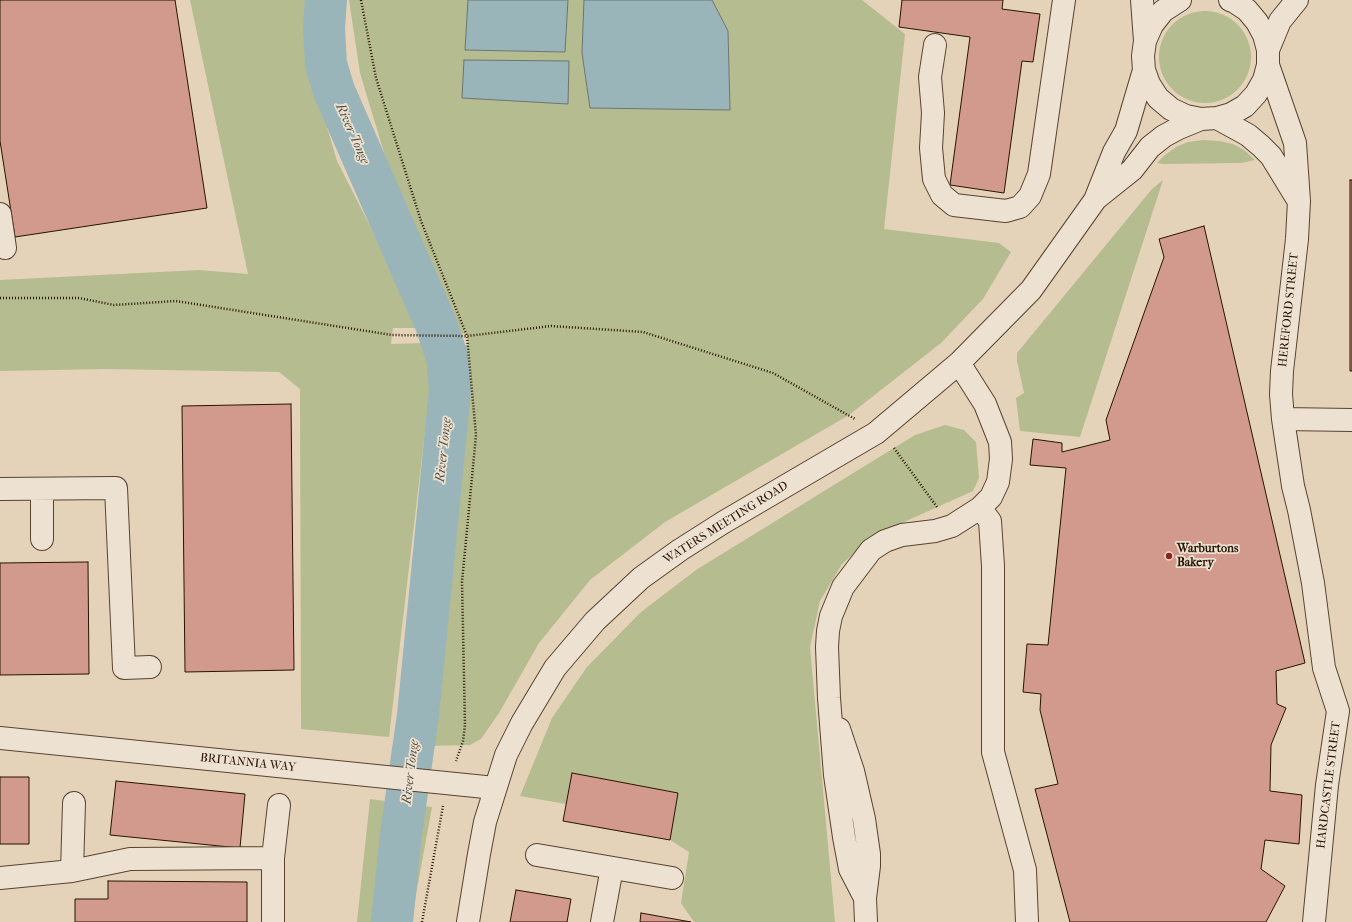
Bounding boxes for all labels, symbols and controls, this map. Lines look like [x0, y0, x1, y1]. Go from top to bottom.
water label: River Tonge [332, 101, 372, 167]
street label: HEREFORD STREET [1276, 252, 1302, 368]
water label: River Tonge [433, 417, 455, 483]
street label: WATERS MEETING ROAD [661, 479, 791, 567]
place label: Warburtons Bakery [1177, 542, 1238, 570]
marker: Warburtons Bakery [1164, 551, 1174, 561]
street label: HARDCASTLE STREET [1314, 721, 1344, 849]
water label: River Tonge [399, 739, 423, 805]
street label: BRITANNIA WAY [199, 751, 297, 775]

